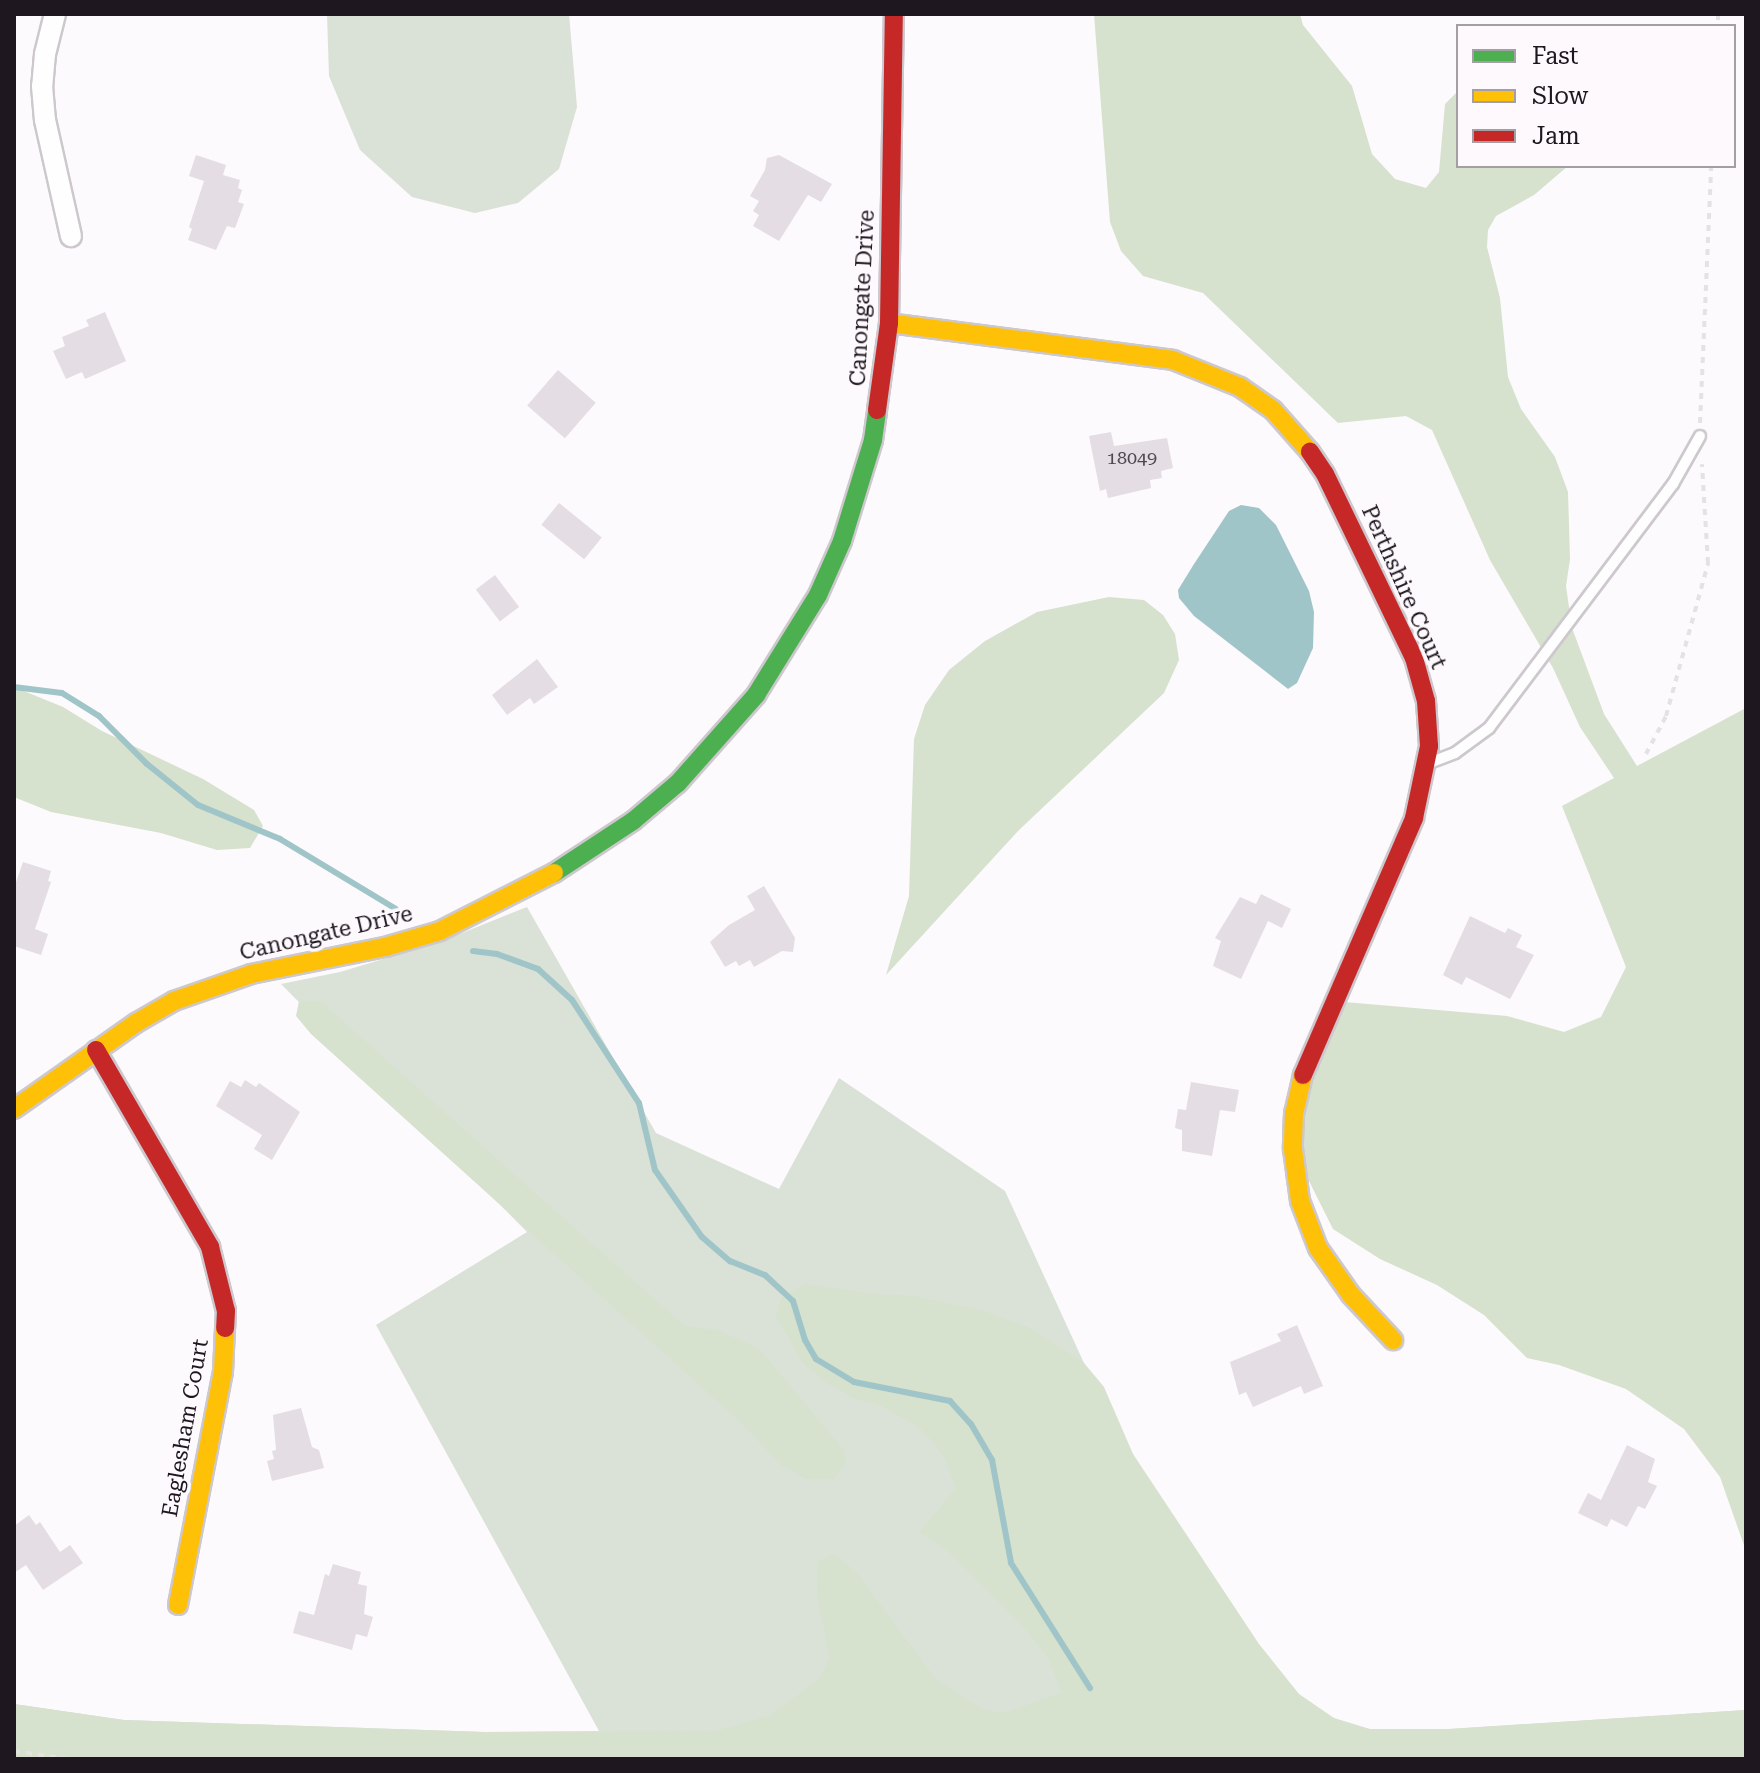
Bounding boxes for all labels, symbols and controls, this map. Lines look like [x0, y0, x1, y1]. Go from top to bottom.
legend [1456, 24, 1736, 168]
text: Fast [1532, 42, 1579, 70]
text: Slow [1532, 82, 1588, 110]
text: Jam [1532, 122, 1580, 150]
street label: Canongate Drive [844, 209, 880, 387]
house number: 18049 [1107, 447, 1157, 469]
street label: Perthshire Court [1356, 501, 1452, 673]
street label: Canongate Drive [237, 900, 415, 966]
street label: Eaglesham Court [156, 1337, 214, 1519]

